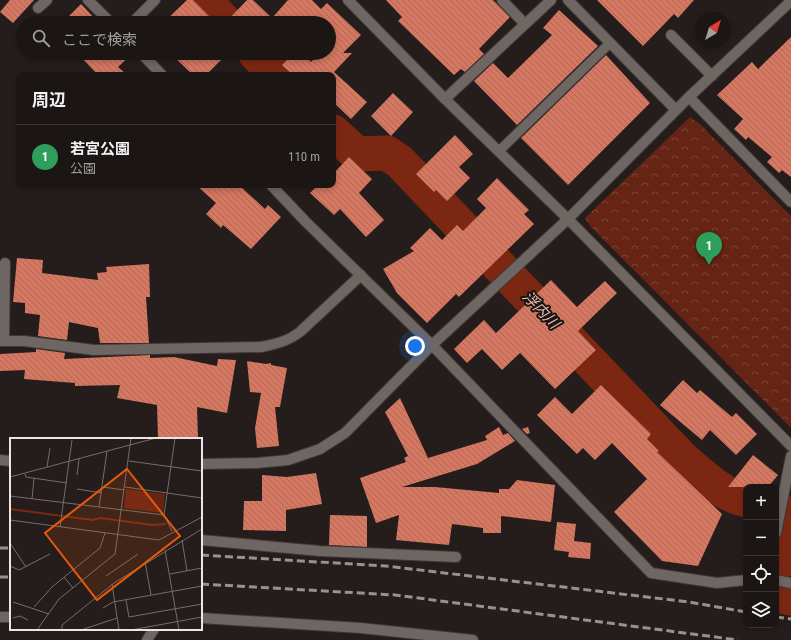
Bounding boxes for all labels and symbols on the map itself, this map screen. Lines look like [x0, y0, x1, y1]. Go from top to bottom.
north arrow [695, 12, 731, 48]
pin: 1 [696, 232, 722, 265]
water label: 浮内川 [519, 288, 564, 334]
your location [405, 336, 425, 356]
inset map [10, 438, 202, 630]

